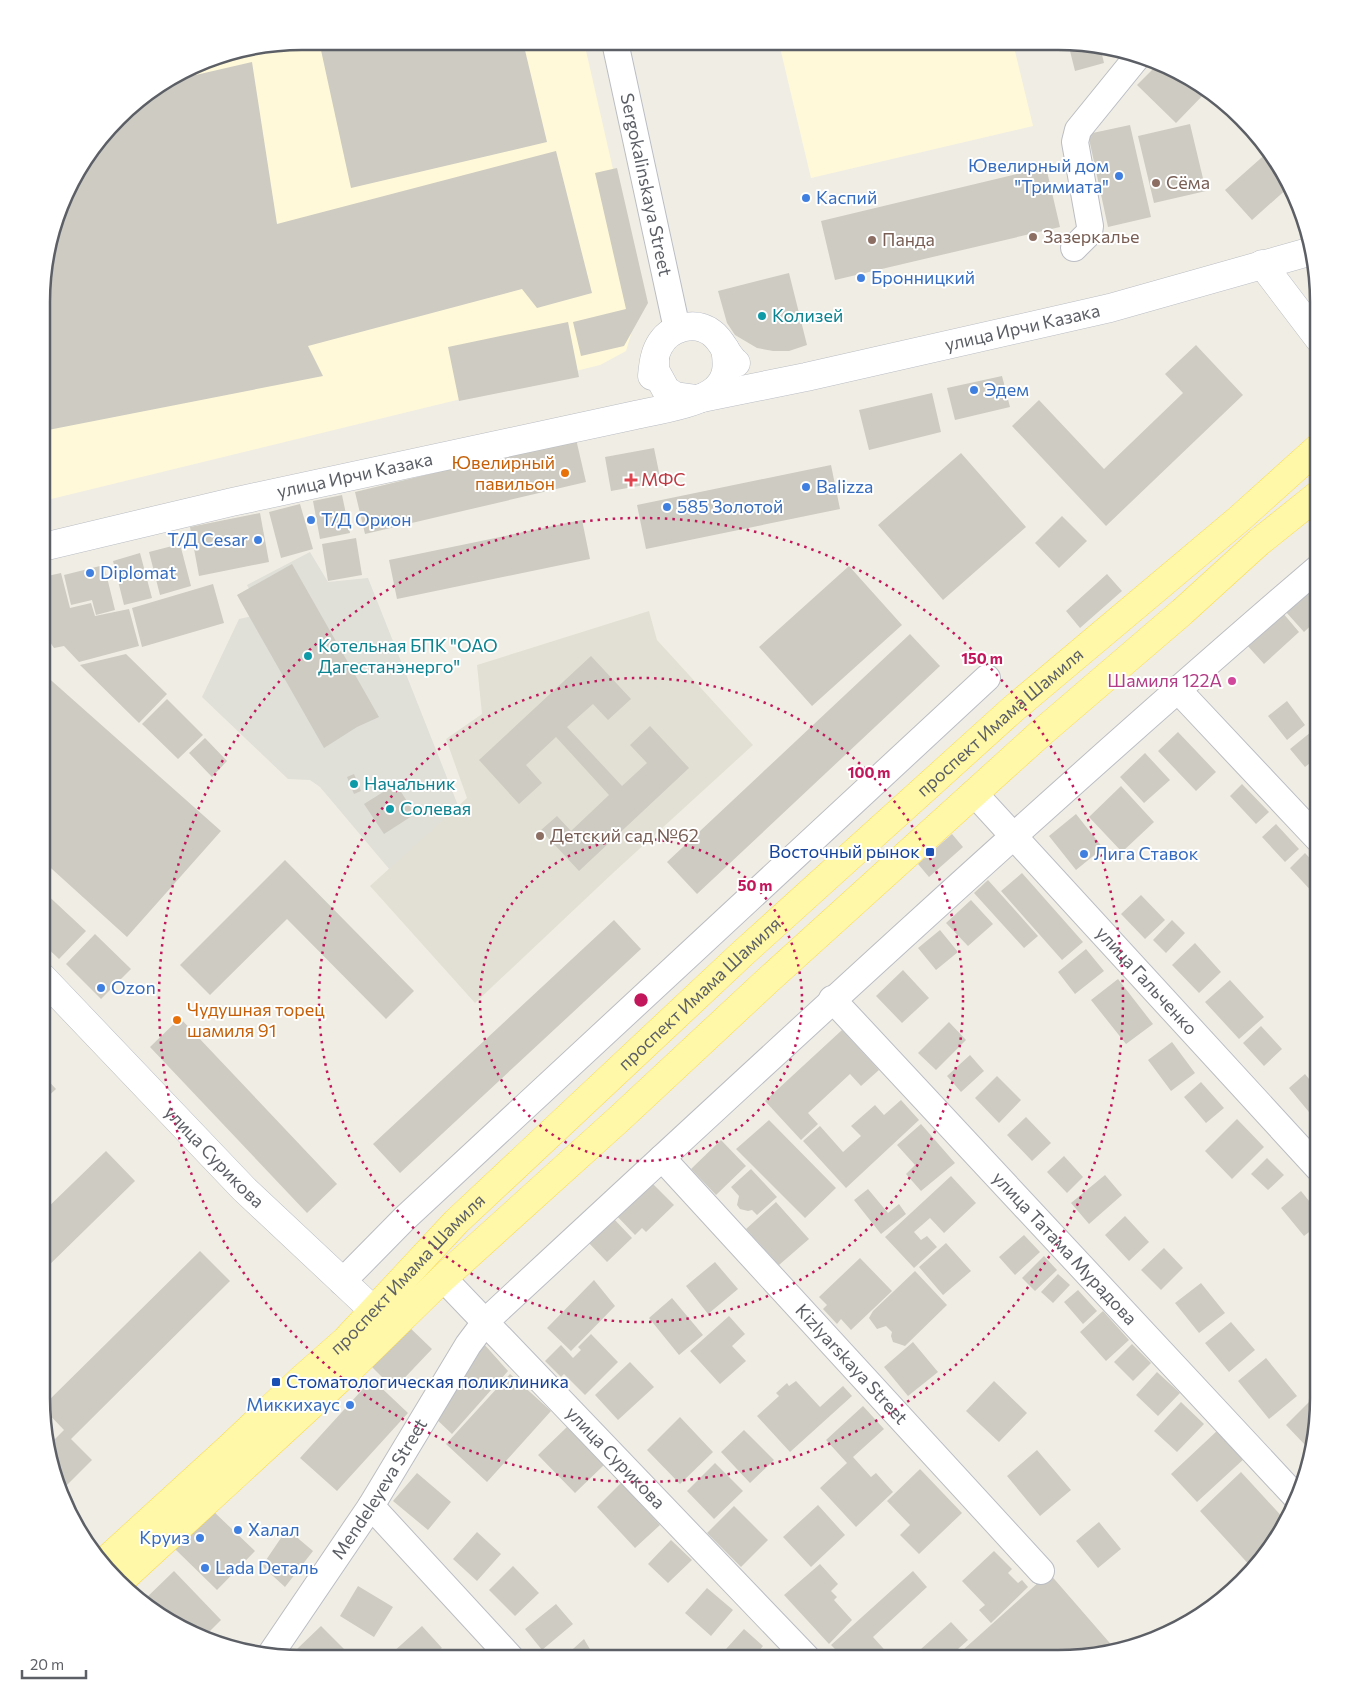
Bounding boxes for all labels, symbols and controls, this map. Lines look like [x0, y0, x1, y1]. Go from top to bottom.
street label: Sergokalinskaya Street [616, 91, 677, 278]
place label: Ювелирный дом "Тримиата" [968, 154, 1109, 197]
marker: Ювелирный дом "Тримиата" [1113, 170, 1125, 182]
place label: Сёма [1166, 171, 1210, 193]
marker: Сёма [1150, 177, 1162, 189]
place label: Каспий [816, 186, 877, 208]
marker: Каспий [800, 192, 812, 204]
place label: Зазеркалье [1043, 225, 1139, 247]
place label: Панда [882, 228, 935, 250]
marker: Зазеркалье [1027, 231, 1039, 243]
marker: Панда [866, 234, 878, 246]
place label: Бронницкий [871, 266, 975, 288]
marker: Бронницкий [855, 272, 867, 284]
street label: улица Ирчи Казака [942, 299, 1102, 355]
place label: Колизей [772, 304, 843, 326]
marker: Колизей [756, 310, 768, 322]
place label: Эдем [984, 378, 1029, 400]
marker: Эдем [968, 384, 980, 396]
street label: улица Ирчи Казака [275, 447, 435, 502]
place label: Ювелирный павильон [452, 451, 555, 494]
marker: Ювелирный павильон [559, 467, 571, 479]
place label: МФС [641, 468, 686, 490]
marker: МФС [625, 474, 637, 486]
place label: Balizza [816, 475, 874, 497]
marker: Balizza [800, 481, 812, 493]
place label: 585 Золотой [677, 495, 783, 517]
marker: 585 Золотой [661, 501, 673, 513]
place label: Т/Д Орион [321, 508, 412, 530]
marker: Т/Д Орион [305, 514, 317, 526]
place label: Т/Д Cesar [167, 528, 248, 550]
marker: Т/Д Cesar [252, 534, 264, 546]
place label: Diplomat [100, 561, 176, 583]
marker: Diplomat [84, 567, 96, 579]
place label: Котельная БПК "ОАО Дагестанэнерго" [318, 634, 498, 677]
street label: проспект Имама Шамиля [912, 643, 1087, 801]
text: 150 m [961, 649, 1003, 667]
marker: Котельная БПК "ОАО Дагестанэнерго" [302, 650, 314, 662]
place label: Шамиля 122А [1107, 669, 1222, 691]
marker: Шамиля 122А [1226, 675, 1238, 687]
text: 100 m [848, 763, 890, 781]
place label: Начальник [364, 772, 456, 794]
marker: Начальник [348, 778, 360, 790]
place label: Солевая [400, 797, 471, 819]
marker: Солевая [384, 803, 396, 815]
place label: Детский сад №62 [550, 824, 699, 846]
marker: Детский сад №62 [534, 830, 546, 842]
place label: Восточный рынок [769, 840, 920, 862]
place label: Лига Ставок [1094, 842, 1199, 864]
marker: Восточный рынок [924, 846, 936, 858]
marker: Лига Ставок [1078, 848, 1090, 860]
text: 50 m [738, 876, 772, 894]
street label: проспект Имама Шамиля [613, 912, 785, 1074]
street label: улица Гальченко [1092, 921, 1202, 1039]
place label: Ozon [111, 976, 156, 998]
marker: Ozon [95, 982, 107, 994]
centre of rings [632, 991, 650, 1009]
place label: Чудушная торец шамиля 91 [187, 998, 325, 1041]
marker: Чудушная торец шамиля 91 [171, 1014, 183, 1026]
street label: улица Сурикова [160, 1101, 269, 1212]
street label: улица Татама Мурадова [988, 1167, 1142, 1329]
street label: проспект Имама Шамиля [325, 1189, 489, 1359]
street label: Kizlyarskaya Street [791, 1299, 913, 1428]
place label: Стоматологическая поликлиника [286, 1370, 569, 1392]
marker: Стоматологическая поликлиника [270, 1376, 282, 1388]
place label: Миккихаус [246, 1393, 340, 1415]
marker: Миккихаус [344, 1399, 356, 1411]
street label: улица Сурикова [562, 1401, 670, 1513]
street label: Mendeleyeva Street [326, 1414, 431, 1563]
place label: Халал [248, 1518, 300, 1540]
marker: Халал [232, 1524, 244, 1536]
place label: Круиз [139, 1526, 190, 1548]
marker: Круиз [194, 1532, 206, 1544]
place label: Lada Dеталь [215, 1556, 318, 1578]
marker: Lada Dеталь [199, 1562, 211, 1574]
scale bar [22, 1648, 86, 1680]
text: 20 m [30, 1655, 64, 1673]

